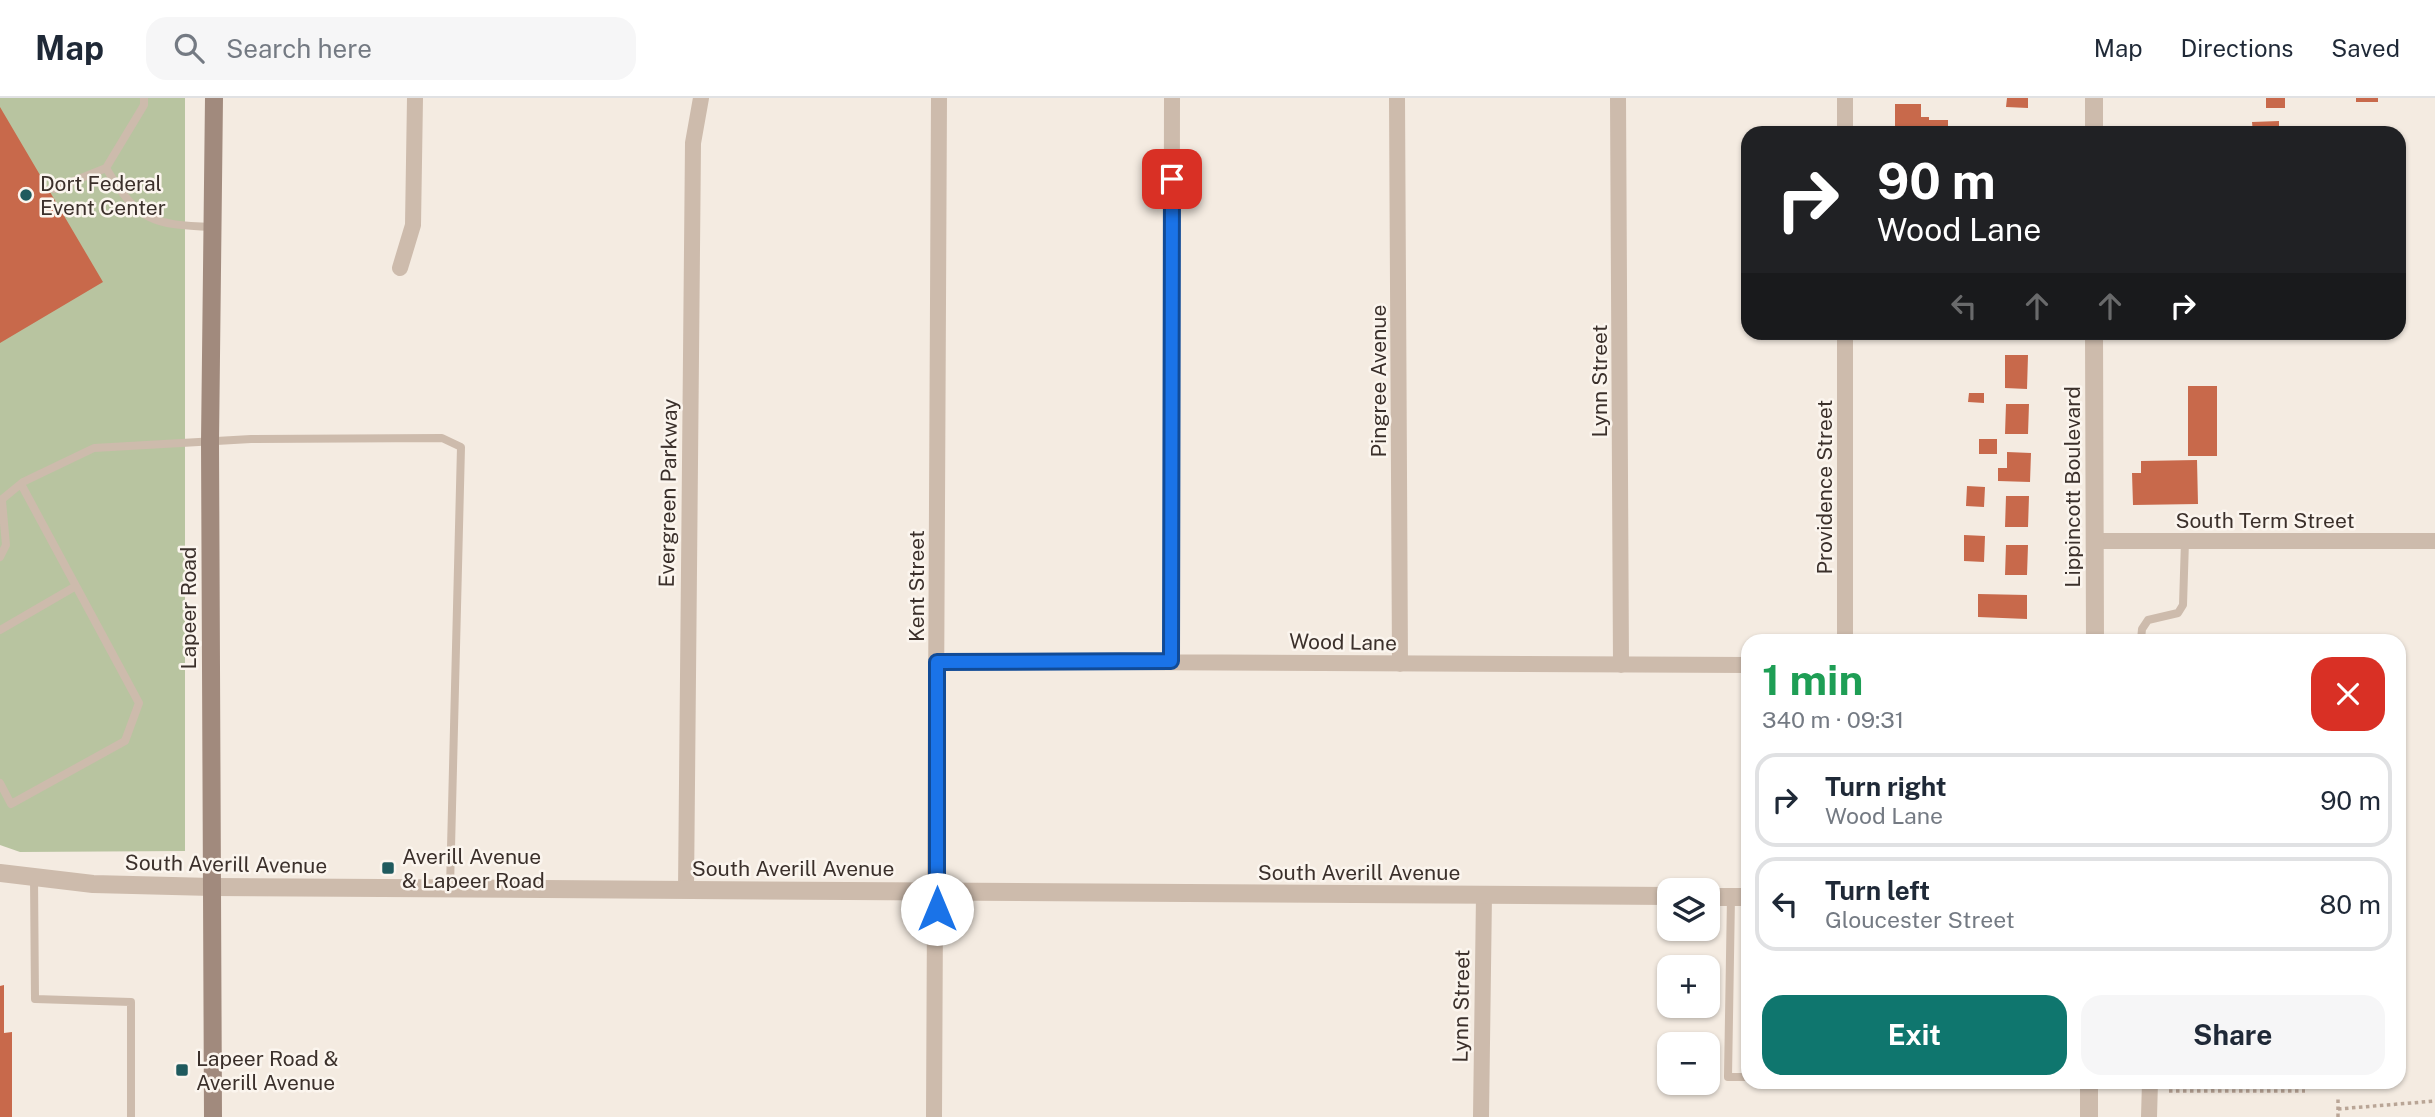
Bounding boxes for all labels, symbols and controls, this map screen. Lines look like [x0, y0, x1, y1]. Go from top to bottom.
search box [146, 17, 636, 80]
text: Map [35, 29, 104, 67]
icon: search [170, 29, 208, 67]
text: Search here [226, 33, 372, 64]
text: Map [2094, 34, 2143, 62]
text: Directions [2181, 34, 2293, 62]
text: Saved [2331, 34, 2400, 62]
pin [1142, 149, 1202, 209]
text: 90 m [1877, 152, 1996, 210]
icon: right [1762, 154, 1853, 245]
icon: arrive [1153, 160, 1191, 198]
place label: Dort Federal Event Center [40, 171, 166, 220]
marker: Dort Federal Event Center [18, 187, 34, 203]
text: Wood Lane [1877, 211, 2041, 248]
icon: left [1945, 287, 1983, 325]
icon: ahead [2018, 287, 2056, 325]
icon: ahead [2091, 287, 2129, 325]
icon: right [2164, 287, 2202, 325]
street label: Pingree Avenue [1366, 305, 1391, 457]
street label: Lynn Street [1587, 324, 1612, 438]
street label: Lippincott Boulevard [2060, 386, 2085, 588]
street label: Evergreen Parkway [654, 398, 682, 588]
street label: Providence Street [1812, 400, 1837, 574]
street label: South Term Street [2175, 508, 2355, 533]
street label: Kent Street [904, 530, 929, 642]
street label: Lapeer Road [176, 547, 201, 669]
street label: Wood Lane [1289, 629, 1397, 655]
text: 1 min [1762, 655, 1863, 704]
button: close [2311, 657, 2385, 731]
text: 340 m · 09:31 [1762, 706, 1904, 733]
text: Turn right [1825, 771, 1947, 802]
icon: right [1766, 781, 1804, 819]
text: 90 m [2320, 785, 2381, 816]
text: Wood Lane [1825, 802, 1943, 829]
place label: Averill Avenue & Lapeer Road [402, 844, 545, 893]
street label: South Averill Avenue [125, 850, 327, 878]
street label: South Averill Avenue [692, 856, 894, 881]
marker: Averill Avenue & Lapeer Road [380, 860, 396, 876]
street label: South Averill Avenue [1258, 860, 1460, 885]
position arrow [900, 872, 974, 946]
text: Turn left [1825, 875, 1930, 906]
map controls [1657, 878, 1720, 1095]
button: layers [1657, 878, 1720, 941]
icon: left [1766, 885, 1804, 923]
text: 80 m [2320, 889, 2381, 920]
text: Gloucester Street [1825, 906, 2015, 933]
street label: Lynn Street [1448, 949, 1474, 1063]
button: + [1657, 955, 1720, 1018]
button: Exit [1762, 995, 2067, 1075]
button: Share [2081, 995, 2385, 1075]
button: − [1657, 1032, 1720, 1095]
place label: Lapeer Road & Averill Avenue [196, 1046, 339, 1095]
marker: Lapeer Road & Averill Avenue [174, 1062, 190, 1078]

